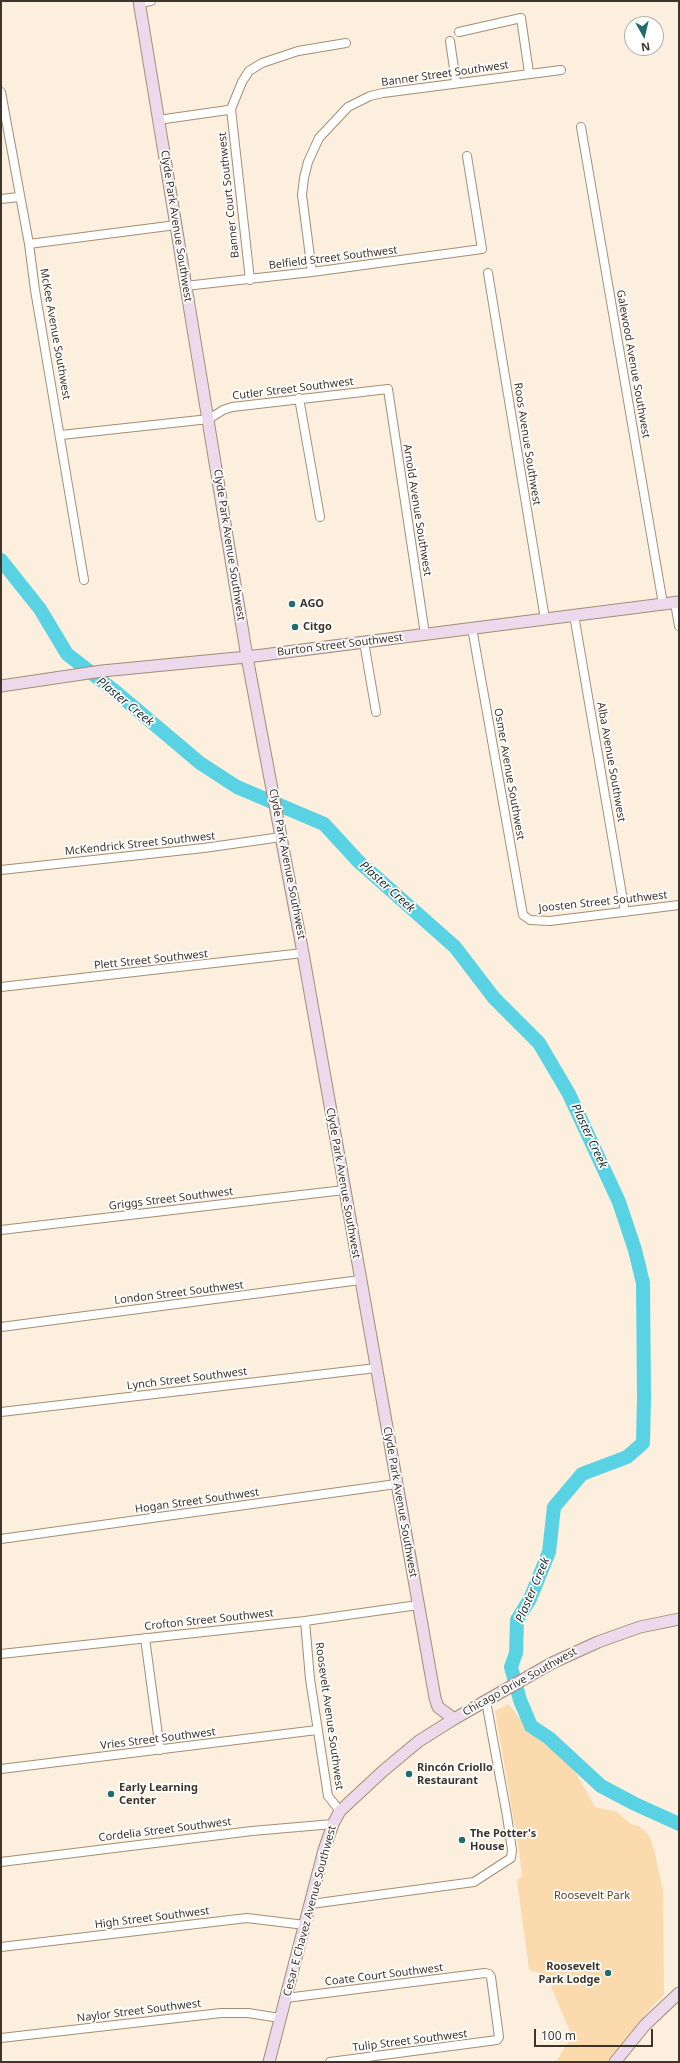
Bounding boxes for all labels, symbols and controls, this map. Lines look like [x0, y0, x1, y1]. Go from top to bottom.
north arrow [624, 16, 664, 56]
text: N [640, 39, 651, 55]
street label: Banner Street Southwest [380, 59, 510, 89]
street label: Banner Court Southwest [216, 131, 242, 259]
street label: Clyde Park Avenue Southwest [158, 149, 194, 303]
street label: Belfield Street Southwest [268, 244, 398, 272]
street label: McKee Avenue Southwest [37, 267, 73, 401]
street label: Galewood Avenue Southwest [613, 289, 653, 439]
street label: Cutler Street Southwest [232, 375, 354, 403]
street label: Roos Avenue Southwest [511, 382, 543, 506]
street label: Arnold Avenue Southwest [400, 443, 434, 577]
street label: Clyde Park Avenue Southwest [211, 468, 247, 622]
place label: AGO [300, 597, 324, 611]
marker: AGO [287, 599, 297, 609]
place label: Citgo [303, 620, 332, 634]
marker: Citgo [290, 622, 300, 632]
street label: Burton Street Southwest [276, 631, 404, 659]
water label: Plaster Creek [94, 675, 156, 729]
street label: Alba Avenue Southwest [594, 701, 628, 823]
street label: Osmer Avenue Southwest [491, 707, 527, 841]
street label: Clyde Park Avenue Southwest [266, 788, 308, 940]
street label: McKendrick Street Southwest [64, 830, 216, 858]
water label: Plaster Creek [356, 858, 418, 916]
street label: Joosten Street Southwest [538, 889, 668, 915]
street label: Plett Street Southwest [93, 947, 209, 973]
water label: Plaster Creek [568, 1102, 610, 1170]
street label: Clyde Park Avenue Southwest [323, 1106, 363, 1260]
street label: Griggs Street Southwest [108, 1185, 234, 1213]
street label: London Street Southwest [114, 1279, 244, 1307]
street label: Lynch Street Southwest [126, 1365, 248, 1393]
street label: Clyde Park Avenue Southwest [380, 1425, 420, 1579]
street label: Hogan Street Southwest [134, 1486, 260, 1516]
water label: Plaster Creek [513, 1555, 553, 1625]
street label: Crofton Street Southwest [144, 1607, 274, 1633]
street label: Roosevelt Avenue Southwest [312, 1641, 346, 1791]
street label: Chicago Drive Southwest [461, 1645, 579, 1719]
street label: Vries Street Southwest [100, 1725, 216, 1753]
place label: Rincón Criollo Restaurant [417, 1761, 493, 1787]
marker: Rincón Criollo Restaurant [404, 1769, 414, 1779]
place label: Early Learning Center [119, 1781, 198, 1807]
marker: Early Learning Center [106, 1789, 116, 1799]
street label: Cordelia Street Southwest [98, 1815, 232, 1845]
street label: Cesar E Chavez Avenue Southwest [281, 1824, 339, 1998]
place label: The Potter's House [470, 1827, 536, 1853]
marker: The Potter's House [457, 1835, 467, 1845]
park label: Roosevelt Park [554, 1889, 630, 1903]
street label: High Street Southwest [94, 1904, 210, 1932]
place label: Roosevelt Park Lodge [538, 1960, 600, 1986]
street label: Coate Court Southwest [324, 1961, 444, 1989]
marker: Roosevelt Park Lodge [603, 1968, 613, 1978]
street label: Naylor Street Southwest [76, 1997, 202, 2025]
scale bar [536, 2021, 655, 2047]
street label: Tulip Street Southwest [352, 2027, 468, 2055]
text: 100 m [541, 2027, 576, 2044]

